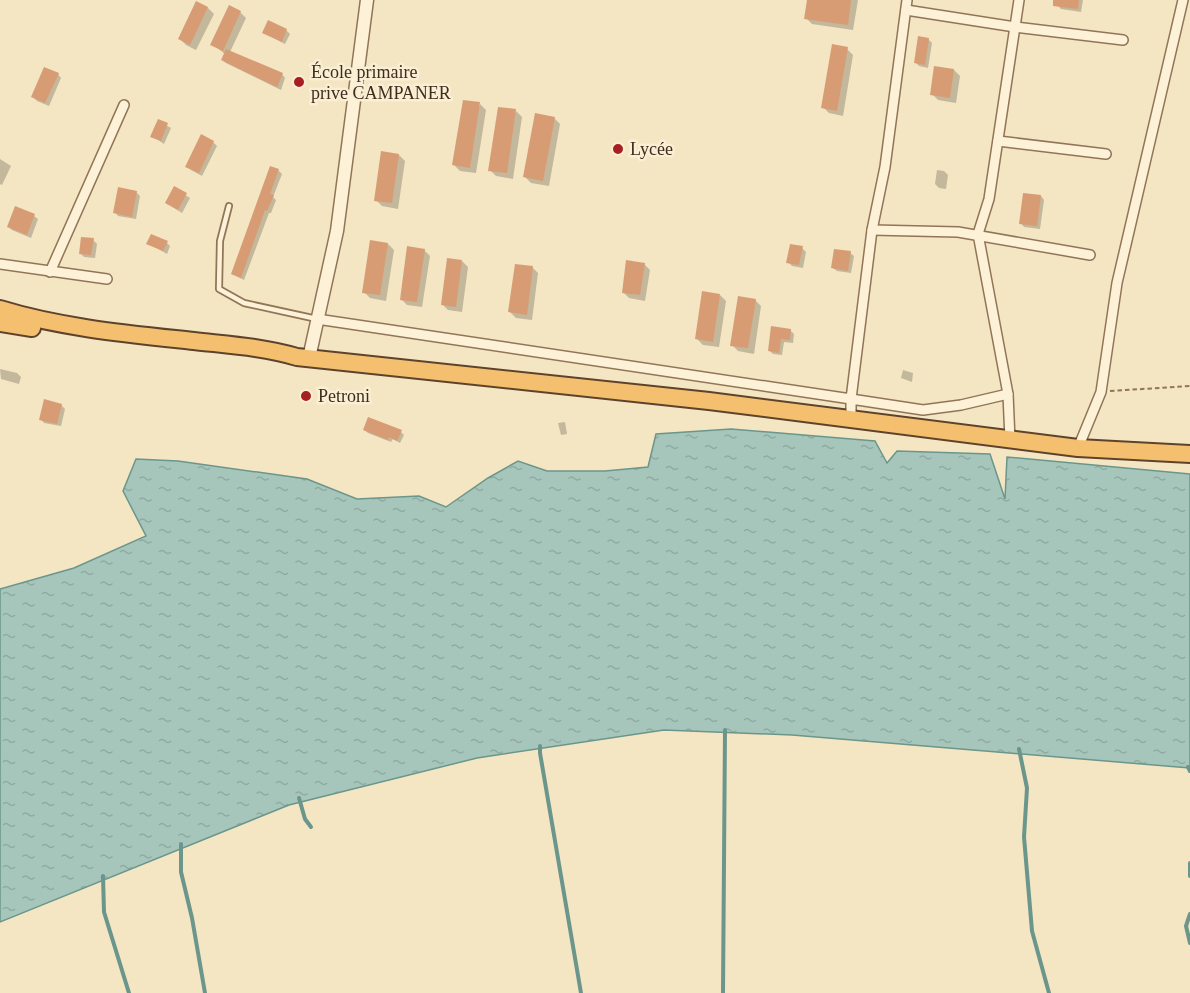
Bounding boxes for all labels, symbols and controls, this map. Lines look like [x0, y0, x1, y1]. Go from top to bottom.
place label: École primaire prive CAMPANER [311, 61, 451, 103]
marker: École primaire prive CAMPANER [292, 75, 306, 89]
place label: Lycée [630, 139, 673, 159]
marker: Lycée [611, 142, 625, 156]
place label: Petroni [318, 386, 370, 406]
marker: Petroni [299, 389, 313, 403]

